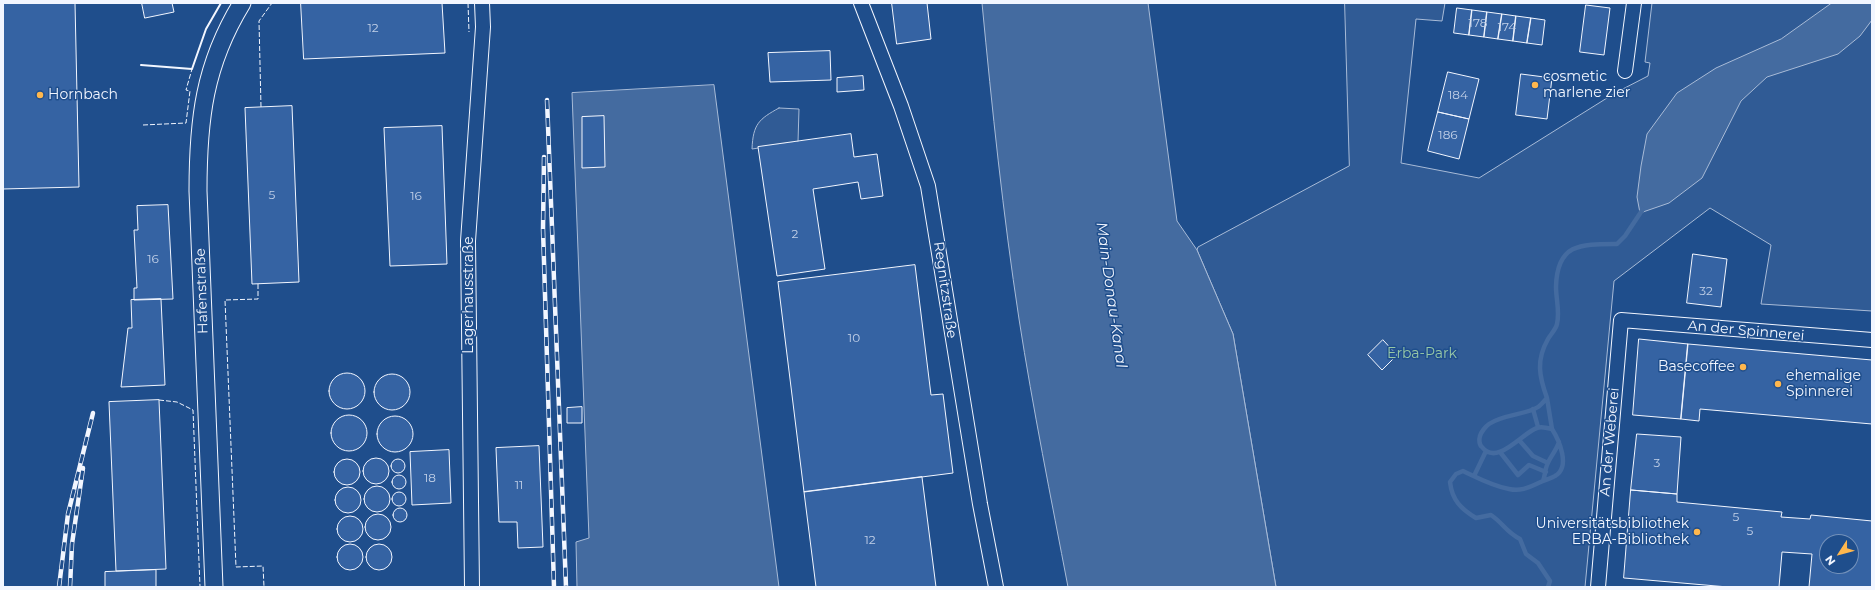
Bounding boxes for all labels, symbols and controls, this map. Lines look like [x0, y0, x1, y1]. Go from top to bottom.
house number: 178 [1469, 16, 1487, 30]
house number: 174 [1498, 20, 1516, 34]
house number: 12 [367, 21, 379, 35]
place label: cosmetic marlene zier [1543, 69, 1630, 102]
marker: cosmetic marlene zier [1530, 80, 1540, 90]
place label: Hornbach [48, 87, 118, 103]
house number: 184 [1448, 88, 1468, 102]
marker: Hornbach [35, 90, 45, 100]
house number: 186 [1438, 128, 1458, 142]
house number: 5 [269, 188, 275, 202]
house number: 16 [410, 189, 422, 203]
water label: Main-Donau-Kanal [1092, 221, 1130, 369]
house number: 2 [792, 227, 798, 241]
street label: Lagerhausstraße [461, 236, 477, 354]
street label: Regnitzstraße [930, 240, 960, 340]
street label: Hafenstraße [192, 248, 212, 334]
house number: 16 [147, 252, 159, 266]
house number: 32 [1699, 284, 1713, 298]
street label: An der Spinnerei [1687, 318, 1805, 344]
house number: 10 [848, 331, 860, 345]
park label: Erba-Park [1387, 346, 1457, 362]
place label: Basecoffee [1658, 359, 1735, 375]
marker: Basecoffee [1738, 362, 1748, 372]
place label: ehemalige Spinnerei [1786, 368, 1861, 400]
marker: ehemalige Spinnerei [1773, 379, 1783, 389]
street label: An der Weberei [1597, 387, 1623, 497]
house number: 3 [1654, 456, 1660, 470]
house number: 18 [424, 471, 436, 485]
house number: 11 [515, 478, 523, 492]
house number: 5 [1733, 510, 1739, 524]
place label: Universitätsbibliothek ERBA-Bibliothek [1536, 516, 1689, 548]
house number: 5 [1747, 524, 1753, 538]
marker: Universitätsbibliothek ERBA-Bibliothek [1692, 527, 1702, 537]
house number: 12 [864, 533, 876, 547]
north arrow [1819, 534, 1859, 574]
text: N [1822, 553, 1838, 568]

